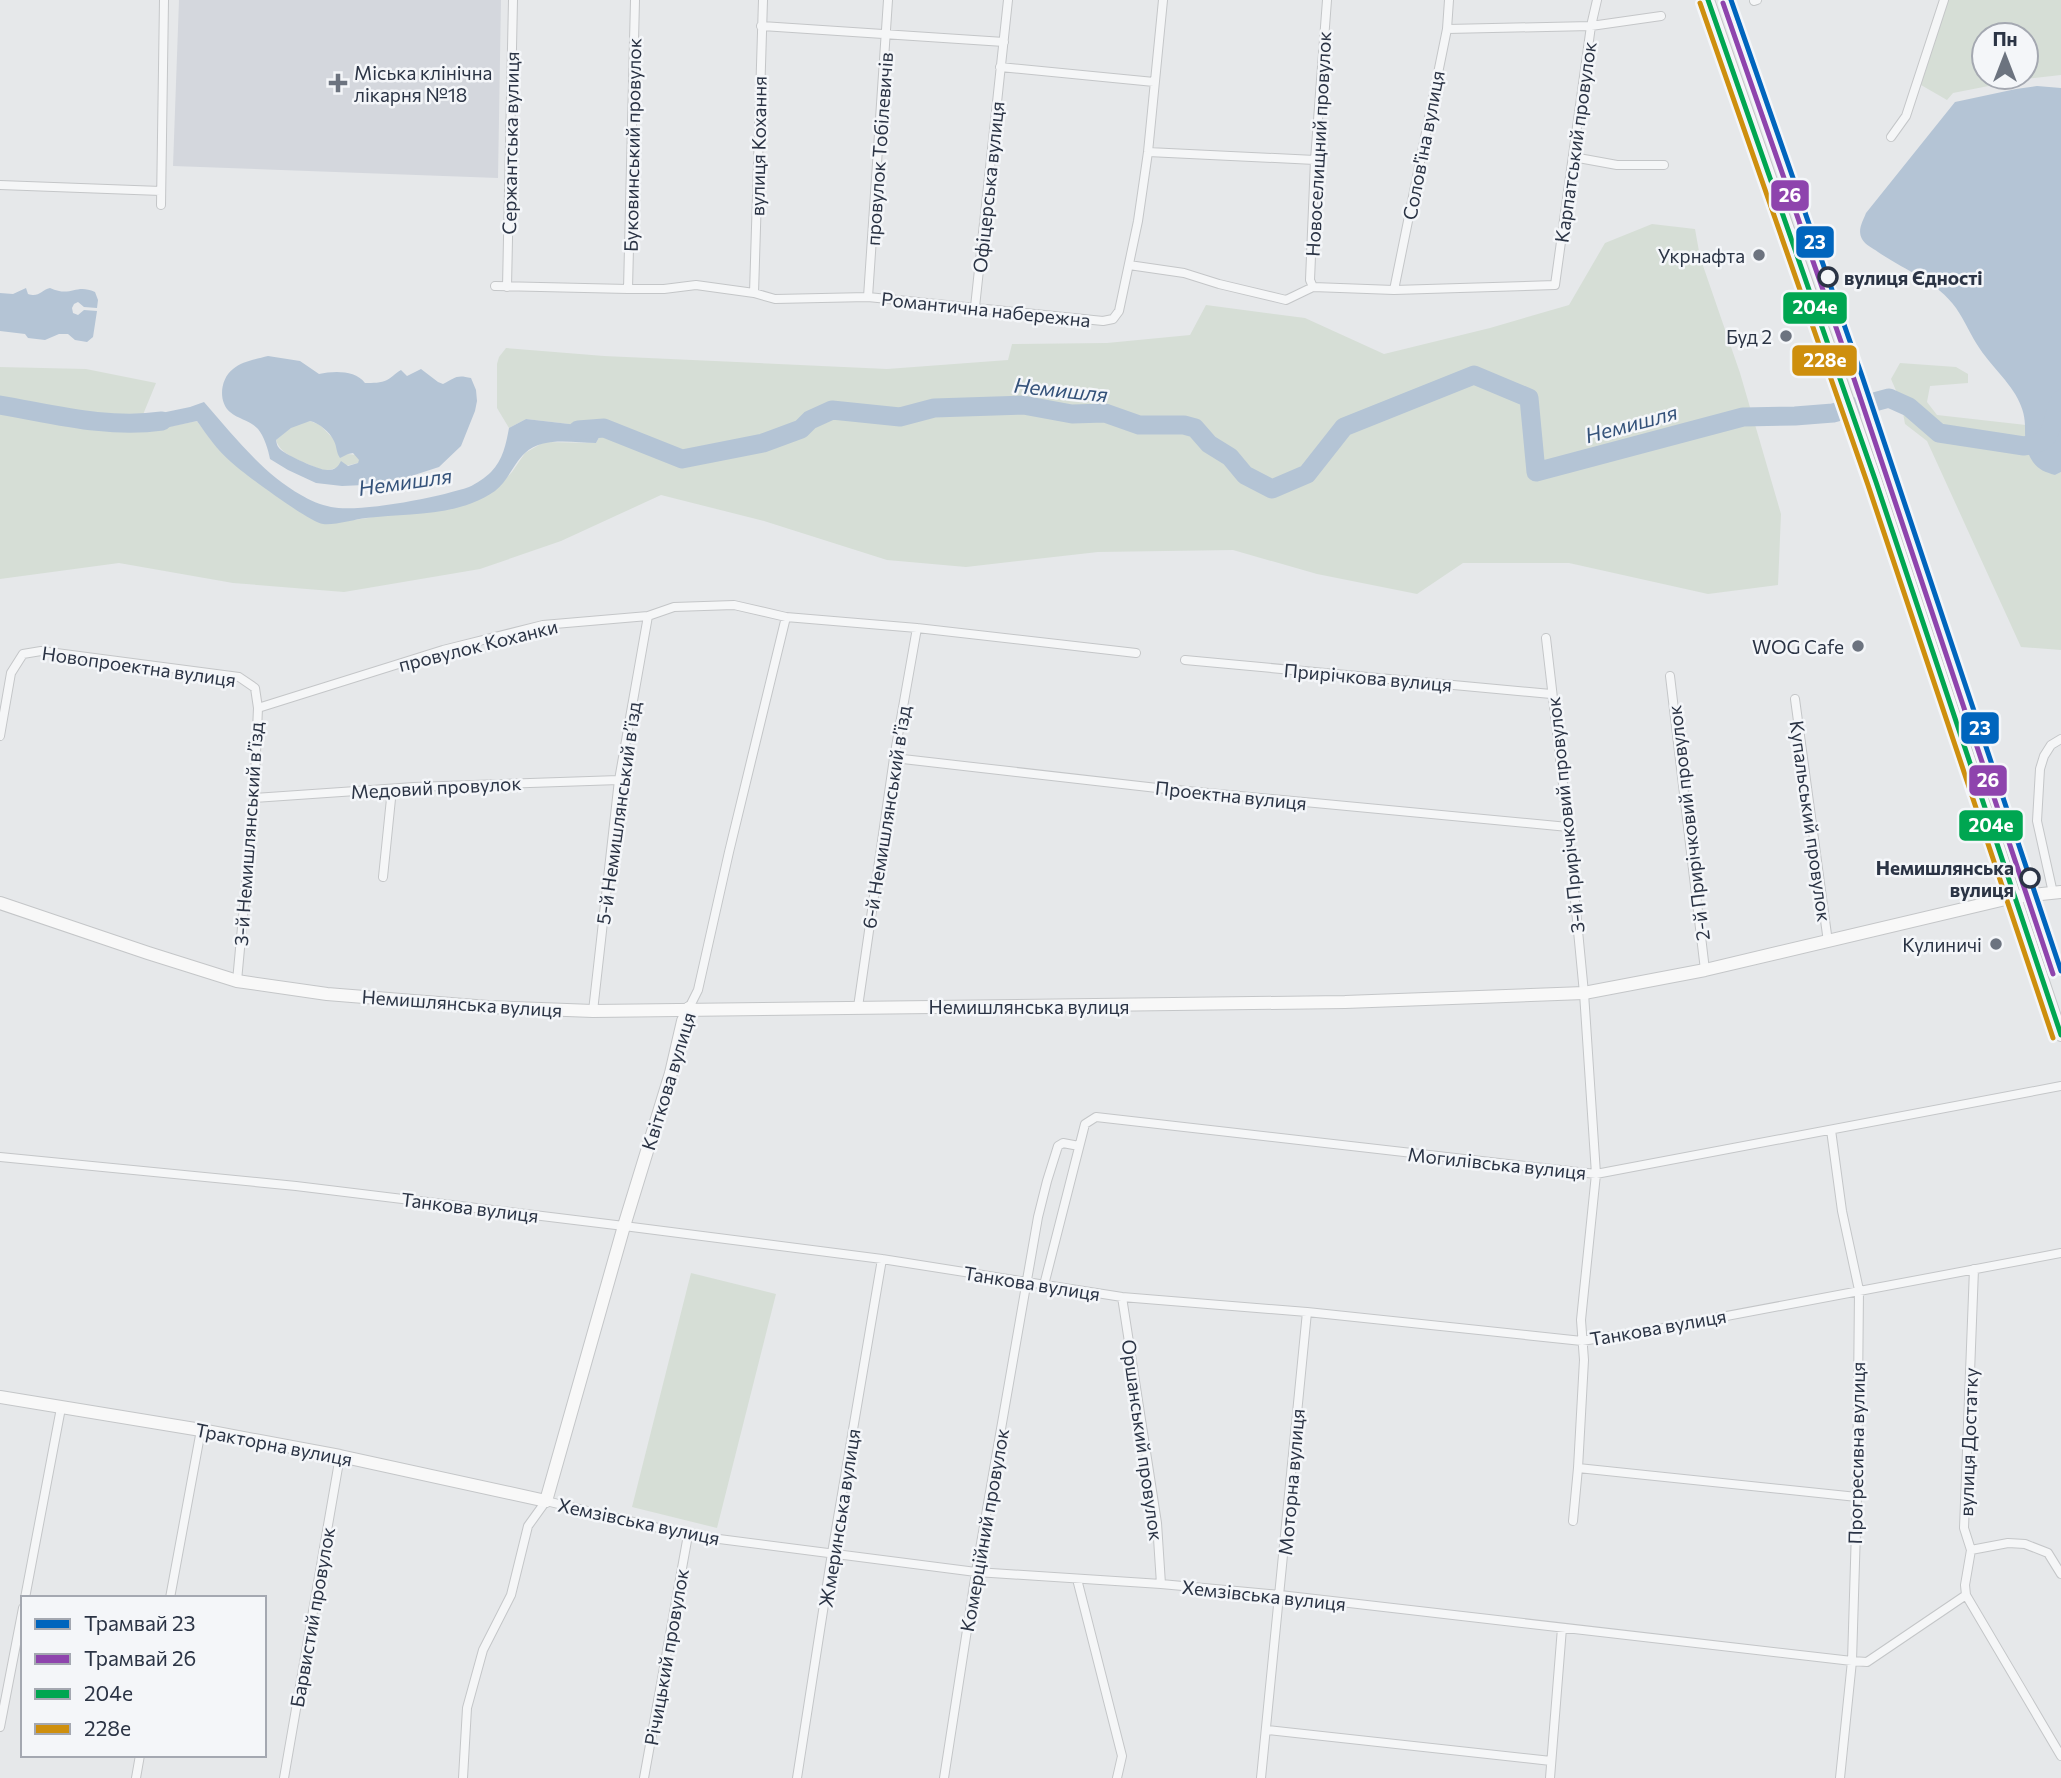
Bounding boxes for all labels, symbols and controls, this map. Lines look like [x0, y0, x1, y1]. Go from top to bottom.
north arrow [1970, 21, 2040, 91]
text: Пн [1992, 27, 2018, 50]
street label: Новоселищний провулок [1301, 31, 1335, 257]
street label: Буковинський провулок [619, 38, 645, 252]
street label: Карпатський провулок [1549, 40, 1601, 244]
street label: Сержантська вулиця [497, 51, 523, 235]
street label: провулок Тобілевичів [861, 51, 897, 247]
place label: Міська клінічна лікарня №18 [354, 61, 492, 106]
street label: Солов'їна вулиця [1397, 68, 1449, 222]
marker: Міська клінічна лікарня №18 [328, 73, 348, 93]
street label: вулиця Кохання [745, 76, 771, 216]
street label: Офіцерська вулиця [968, 100, 1008, 274]
line badge: 26 [1770, 179, 1810, 212]
text: 26 [1779, 183, 1801, 206]
line badge: 23 [1795, 225, 1835, 259]
text: 23 [1804, 230, 1826, 253]
place label: Укрнафта [1658, 244, 1745, 267]
marker: Укрнафта [1751, 247, 1767, 263]
place label: вулиця Єдності [1844, 266, 1983, 289]
marker: вулиця Єдності [1818, 267, 1838, 287]
street label: Романтична набережна [880, 287, 1092, 331]
line badge: 204е [1782, 291, 1848, 325]
text: 204е [1793, 295, 1838, 318]
place label: Буд 2 [1726, 325, 1772, 348]
marker: Буд 2 [1778, 328, 1794, 344]
line badge: 228е [1791, 344, 1858, 377]
text: 228е [1803, 348, 1847, 371]
water label: Немишля [1013, 372, 1109, 406]
water label: Немишля [1582, 399, 1680, 447]
water label: Немишля [357, 462, 453, 500]
street label: провулок Коханки [396, 614, 560, 676]
place label: WOG Cafe [1752, 635, 1844, 658]
marker: WOG Cafe [1850, 638, 1866, 654]
street label: Новопроектна вулиця [40, 641, 238, 691]
street label: Прирічкова вулиця [1283, 658, 1453, 696]
street label: 3-й Прирічковий провулок [1541, 696, 1589, 934]
street label: 5-й Немишлянський в’їзд [591, 700, 645, 926]
street label: 6-й Немишлянський в’їзд [857, 704, 915, 930]
street label: 2-й Прирічковий провулок [1662, 704, 1714, 942]
line badge: 23 [1960, 711, 2000, 745]
text: 23 [1969, 716, 1991, 739]
street label: Купальський провулок [1785, 719, 1837, 923]
street label: 3-й Немишлянський в’їзд [229, 721, 267, 947]
line badge: 26 [1968, 764, 2008, 797]
text: 26 [1977, 768, 1999, 791]
street label: Медовий провулок [350, 771, 522, 803]
street label: Проектна вулиця [1154, 776, 1308, 814]
line badge: 204е [1958, 809, 2024, 842]
text: 204е [1969, 813, 2014, 836]
place label: Немишлянська вулиця [1876, 856, 2014, 901]
marker: Немишлянська вулиця [2020, 868, 2040, 888]
place label: Кулиничі [1902, 933, 1982, 956]
marker: Кулиничі [1988, 936, 2004, 952]
street label: Немишлянська вулиця [361, 985, 563, 1021]
street label: Немишлянська вулиця [928, 995, 1130, 1018]
street label: Квіткова вулиця [636, 1009, 700, 1153]
street label: Могилівська вулиця [1406, 1142, 1588, 1184]
street label: Танкова вулиця [400, 1187, 540, 1227]
street label: Танкова вулиця [962, 1261, 1102, 1305]
street label: Танкова вулиця [1588, 1304, 1728, 1350]
street label: Оршанський провулок [1117, 1338, 1169, 1542]
street label: Прогресивна вулиця [1843, 1361, 1869, 1545]
street label: вулиця Достатку [1954, 1367, 1982, 1517]
street label: Моторна вулиця [1273, 1408, 1309, 1556]
street label: Тракторна вулиця [194, 1418, 354, 1470]
street label: Жмеринська вулиця [813, 1427, 865, 1609]
street label: Комерційний провулок [955, 1427, 1013, 1633]
street label: Хемзівська вулиця [556, 1493, 722, 1549]
street label: Барвистий провулок [285, 1525, 339, 1709]
street label: Річицький провулок [639, 1567, 693, 1747]
street label: Хемзівська вулиця [1181, 1575, 1347, 1615]
legend [21, 1596, 266, 1757]
text: Трамвай 23 [84, 1610, 196, 1635]
text: Трамвай 26 [84, 1645, 196, 1670]
text: 204е [84, 1680, 133, 1705]
text: 228е [84, 1715, 131, 1740]

